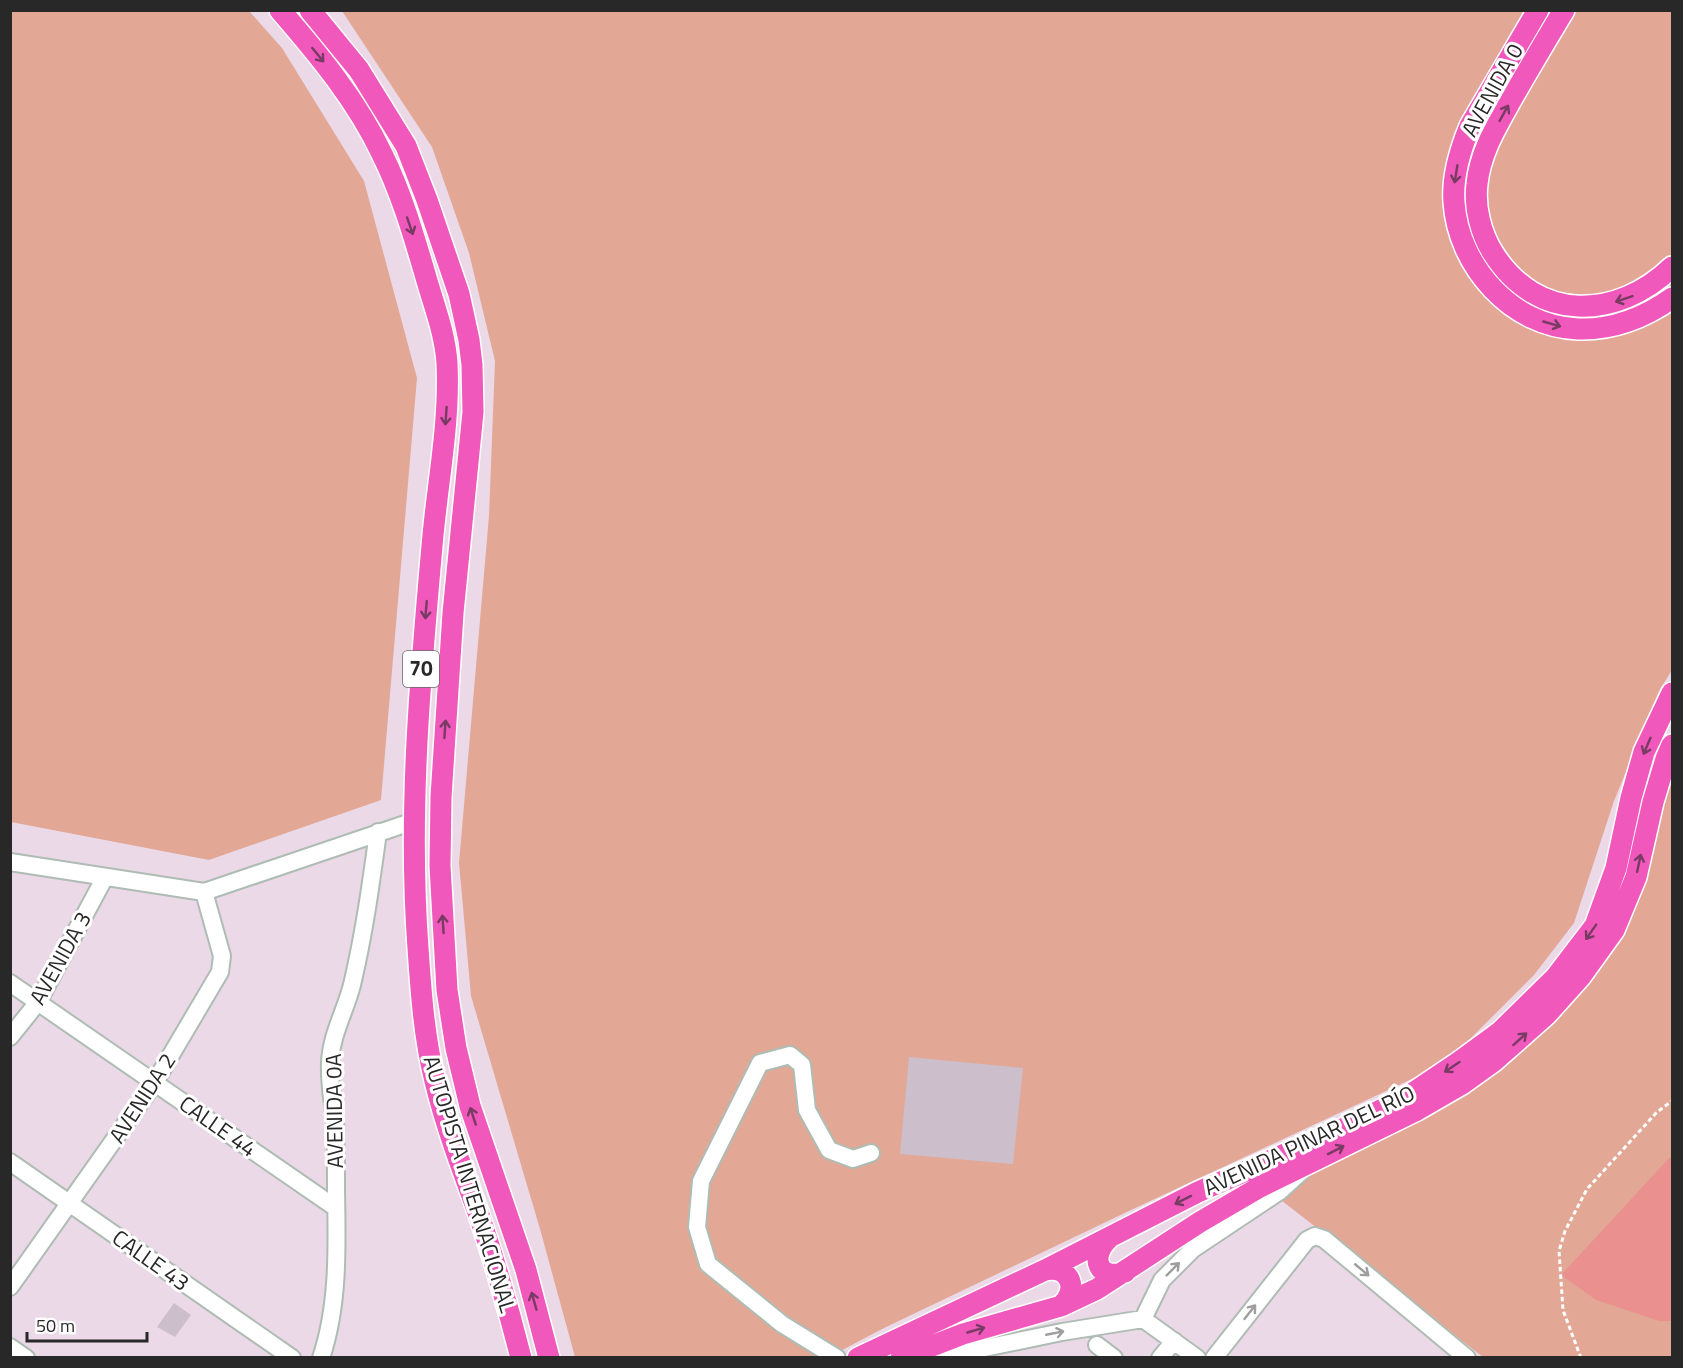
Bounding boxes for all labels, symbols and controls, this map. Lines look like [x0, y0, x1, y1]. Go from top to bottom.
street label: AVENIDA 0 [1452, 37, 1532, 143]
one-way arrow [312, 47, 325, 63]
one-way arrow [1498, 105, 1510, 122]
one-way arrow [1451, 164, 1462, 184]
one-way arrow [406, 216, 417, 235]
one-way arrow [1615, 294, 1634, 305]
one-way arrow [1542, 319, 1561, 330]
one-way arrow [440, 405, 451, 425]
one-way arrow [420, 599, 431, 619]
road number: 70 [403, 651, 439, 687]
one-way arrow [440, 720, 451, 740]
one-way arrow [1641, 736, 1652, 755]
one-way arrow [1634, 854, 1646, 873]
street label: AVENIDA 3 [20, 905, 100, 1011]
one-way arrow [437, 914, 448, 934]
one-way arrow [1585, 923, 1597, 939]
one-way arrow [1512, 1032, 1527, 1046]
street label: AVENIDA 2 [100, 1046, 184, 1150]
street label: AUTOPISTA INTERNACIONAL [415, 1051, 525, 1317]
street label: AVENIDA 0A [316, 1053, 352, 1169]
one-way arrow [1444, 1061, 1461, 1073]
street label: AVENIDA PINAR DEL RÍO [1198, 1076, 1420, 1204]
street label: CALLE 44 [172, 1087, 264, 1165]
one-way arrow [467, 1107, 478, 1126]
one-way arrow [1326, 1144, 1344, 1155]
one-way arrow [1175, 1194, 1193, 1206]
street label: CALLE 43 [105, 1221, 197, 1299]
one-way arrow [1166, 1262, 1180, 1277]
one-way arrow [1353, 1264, 1369, 1277]
one-way arrow [528, 1292, 540, 1311]
one-way arrow [1244, 1304, 1257, 1320]
scale bar [27, 1305, 147, 1343]
text: 50 m [36, 1312, 75, 1339]
one-way arrow [966, 1324, 985, 1335]
one-way arrow [1045, 1327, 1065, 1338]

